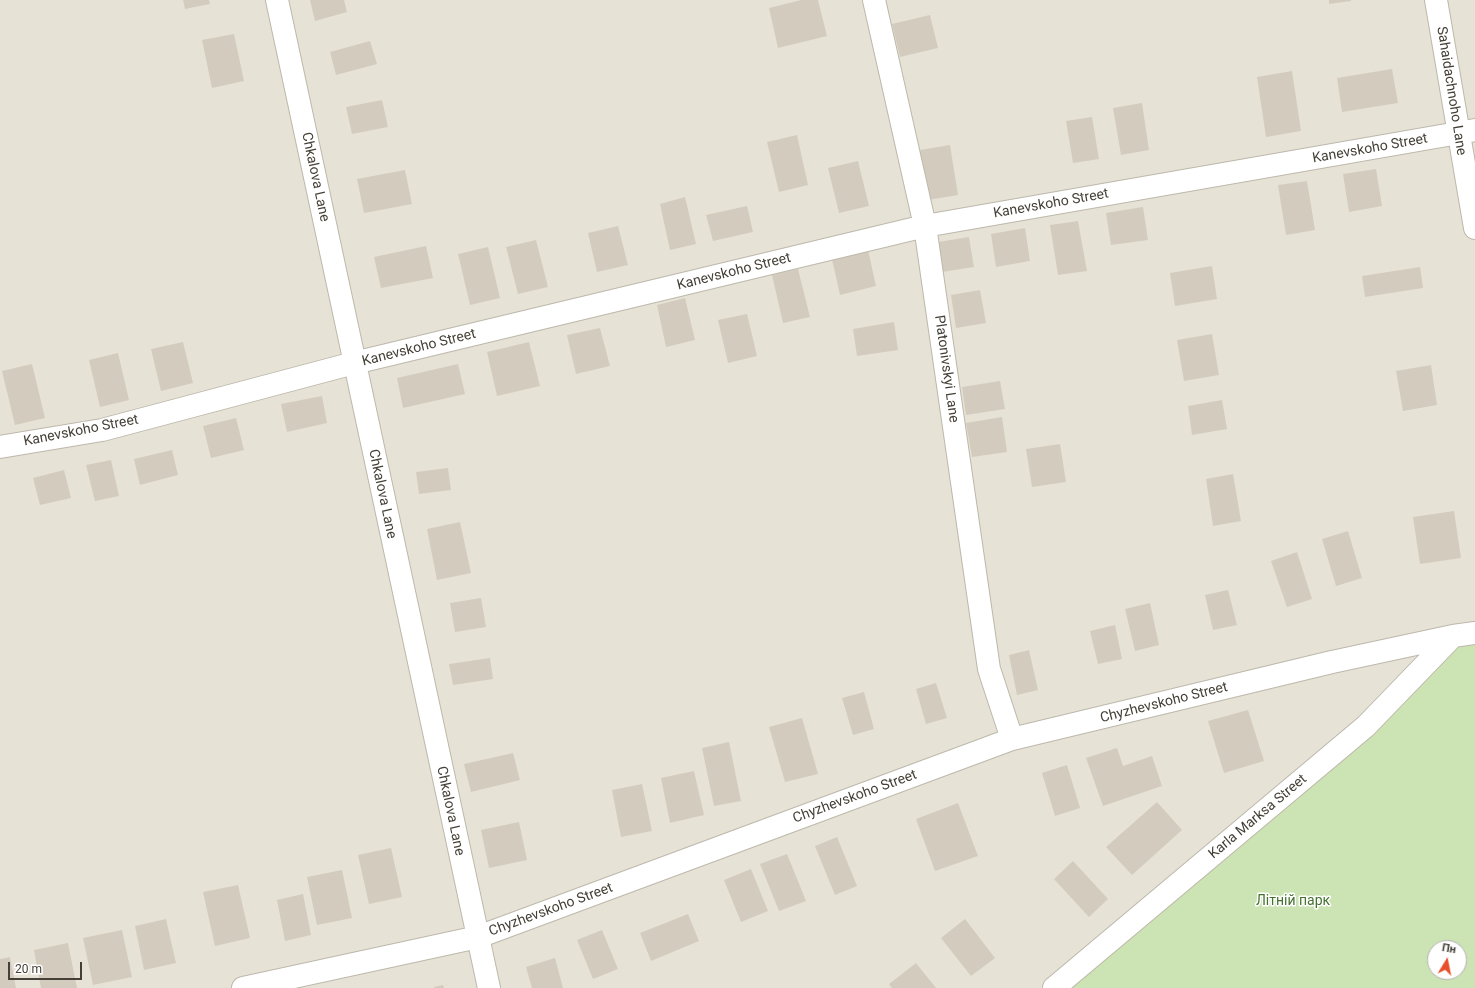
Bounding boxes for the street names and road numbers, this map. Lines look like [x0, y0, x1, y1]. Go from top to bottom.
street label: Sahaidachnoho Lane [1433, 25, 1469, 157]
street label: Chkalova Lane [297, 131, 333, 223]
street label: Kanevskoho Street [1311, 131, 1429, 167]
street label: Kanevskoho Street [992, 186, 1110, 222]
street label: Kanevskoho Street [675, 250, 793, 294]
street label: Platonivskyi Lane [930, 314, 962, 424]
street label: Kanevskoho Street [360, 326, 478, 370]
street label: Kanevskoho Street [22, 412, 140, 450]
street label: Chkalova Lane [364, 448, 400, 540]
street label: Chyzhevskoho Street [1099, 679, 1229, 727]
street label: Chkalova Lane [432, 765, 468, 857]
street label: Chyzhevskoho Street [791, 767, 919, 827]
street label: Karla Marksa Street [1206, 771, 1310, 863]
street label: Chyzhevskoho Street [487, 880, 615, 940]

